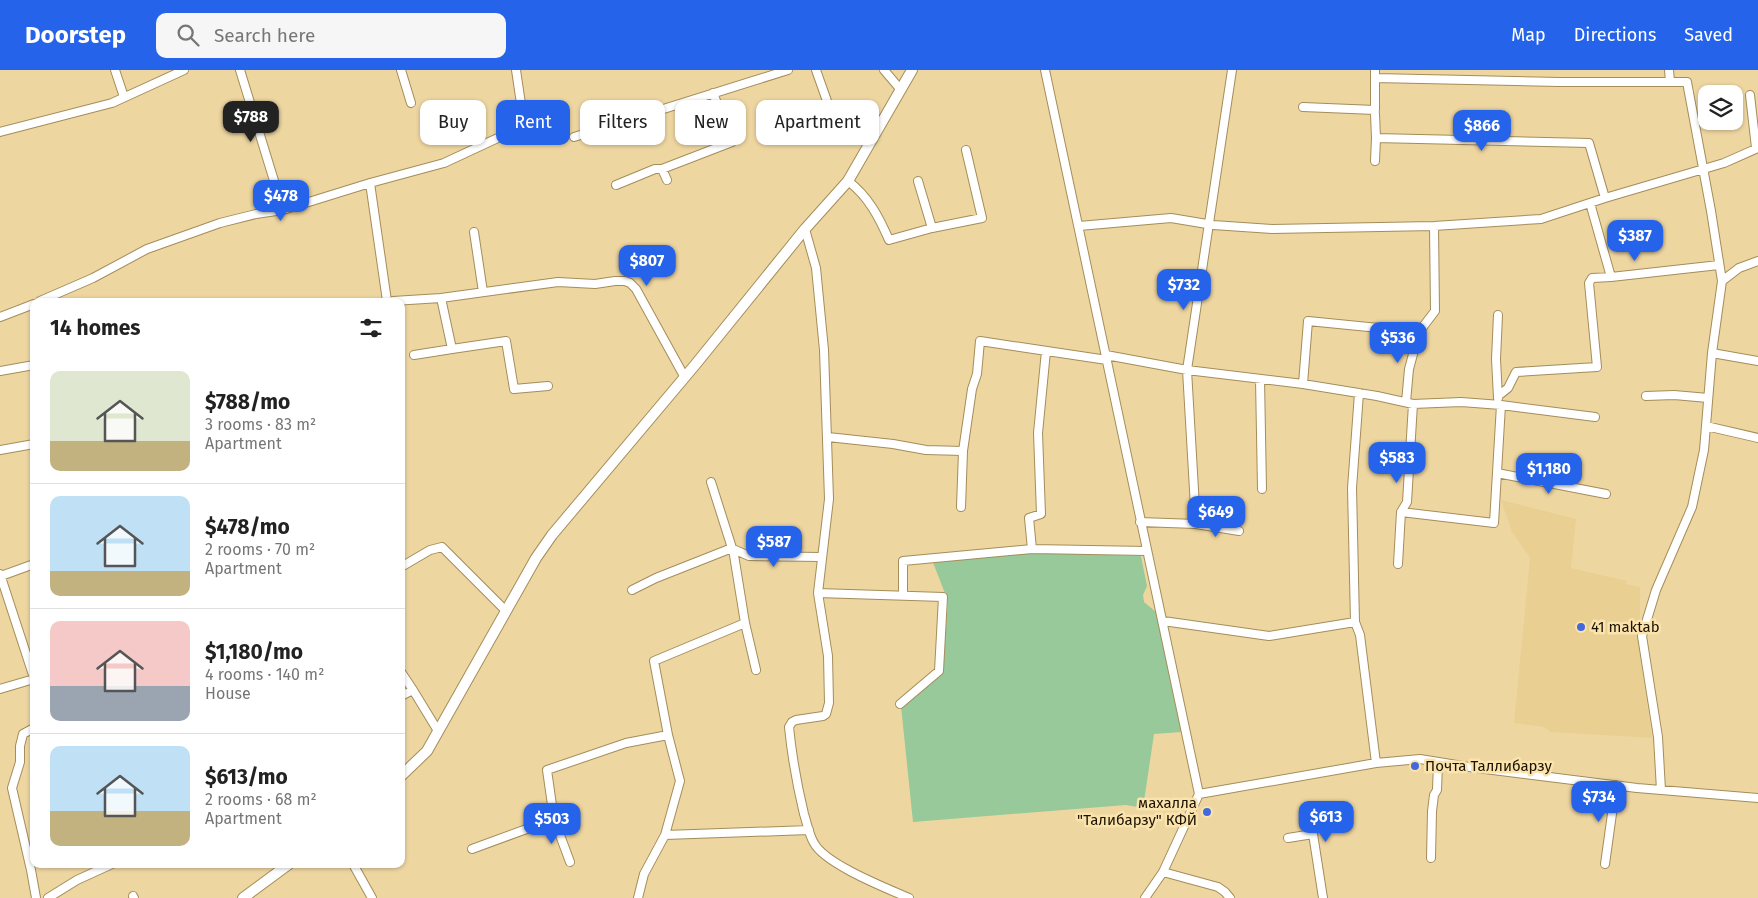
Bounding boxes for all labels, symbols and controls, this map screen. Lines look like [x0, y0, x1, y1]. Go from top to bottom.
search box [156, 13, 506, 58]
text: Doorstep [25, 21, 126, 49]
icon: search [174, 21, 202, 49]
text: Search here [214, 24, 315, 47]
text: Map [1511, 24, 1546, 46]
text: Directions [1574, 24, 1656, 46]
text: Saved [1684, 24, 1733, 46]
map controls [1698, 85, 1743, 130]
button: layers [1698, 85, 1743, 130]
pin: $788 [221, 100, 281, 143]
chip: Buy [420, 100, 486, 145]
chip: Rent [496, 100, 570, 145]
chip: Filters [580, 100, 665, 145]
chip: New [675, 100, 746, 145]
chip: Apartment [756, 100, 879, 145]
text: $788 [234, 107, 268, 126]
pin: $866 [1452, 109, 1512, 152]
text: $866 [1464, 116, 1500, 135]
pin: $478 [251, 180, 311, 222]
text: $478 [264, 186, 298, 205]
pin: $387 [1605, 220, 1665, 262]
text: $387 [1618, 226, 1652, 245]
pin: $807 [617, 244, 677, 287]
text: $807 [630, 251, 664, 270]
pin: $732 [1154, 268, 1214, 311]
text: $732 [1168, 275, 1200, 294]
icon: filters [357, 314, 385, 342]
text: 14 homes [50, 315, 140, 341]
pin: $536 [1368, 322, 1428, 364]
text: $536 [1381, 328, 1415, 347]
text: $788/mo [205, 389, 290, 415]
icon: home [90, 391, 150, 451]
text: 3 rooms · 83 m² [205, 415, 316, 434]
text: Apartment [205, 434, 282, 453]
pin: $583 [1367, 442, 1427, 484]
text: $583 [1380, 448, 1414, 467]
pin: $1,180 [1508, 452, 1590, 495]
text: $1,180 [1527, 459, 1571, 478]
pin: $649 [1186, 496, 1246, 538]
text: $649 [1198, 502, 1234, 521]
text: $478/mo [205, 514, 290, 540]
icon: home [90, 516, 150, 576]
pin: $587 [744, 526, 804, 568]
text: $587 [757, 532, 791, 551]
text: 2 rooms · 70 m² [205, 540, 315, 559]
text: Apartment [205, 559, 282, 578]
place label: 41 maktab [1591, 618, 1660, 636]
marker: 41 maktab [1575, 621, 1587, 633]
text: $1,180/mo [205, 639, 303, 665]
icon: home [90, 641, 150, 701]
text: 4 rooms · 140 m² [205, 665, 324, 684]
text: House [205, 684, 251, 703]
place label: Почта Таллибарзу [1425, 757, 1552, 775]
marker: Почта Таллибарзу [1409, 760, 1421, 772]
text: $613/mo [205, 764, 288, 790]
icon: home [90, 766, 150, 826]
pin: $734 [1569, 780, 1629, 823]
text: $734 [1582, 787, 1616, 806]
text: 2 rooms · 68 m² [205, 790, 317, 809]
place label: махалла "Талибарзу" КФЙ [1077, 794, 1197, 829]
pin: $613 [1296, 800, 1356, 843]
pin: $503 [522, 802, 582, 845]
marker: махалла "Талибарзу" КФЙ [1201, 806, 1213, 818]
text: $613 [1310, 807, 1342, 826]
text: Apartment [205, 809, 282, 828]
text: $503 [535, 809, 569, 828]

